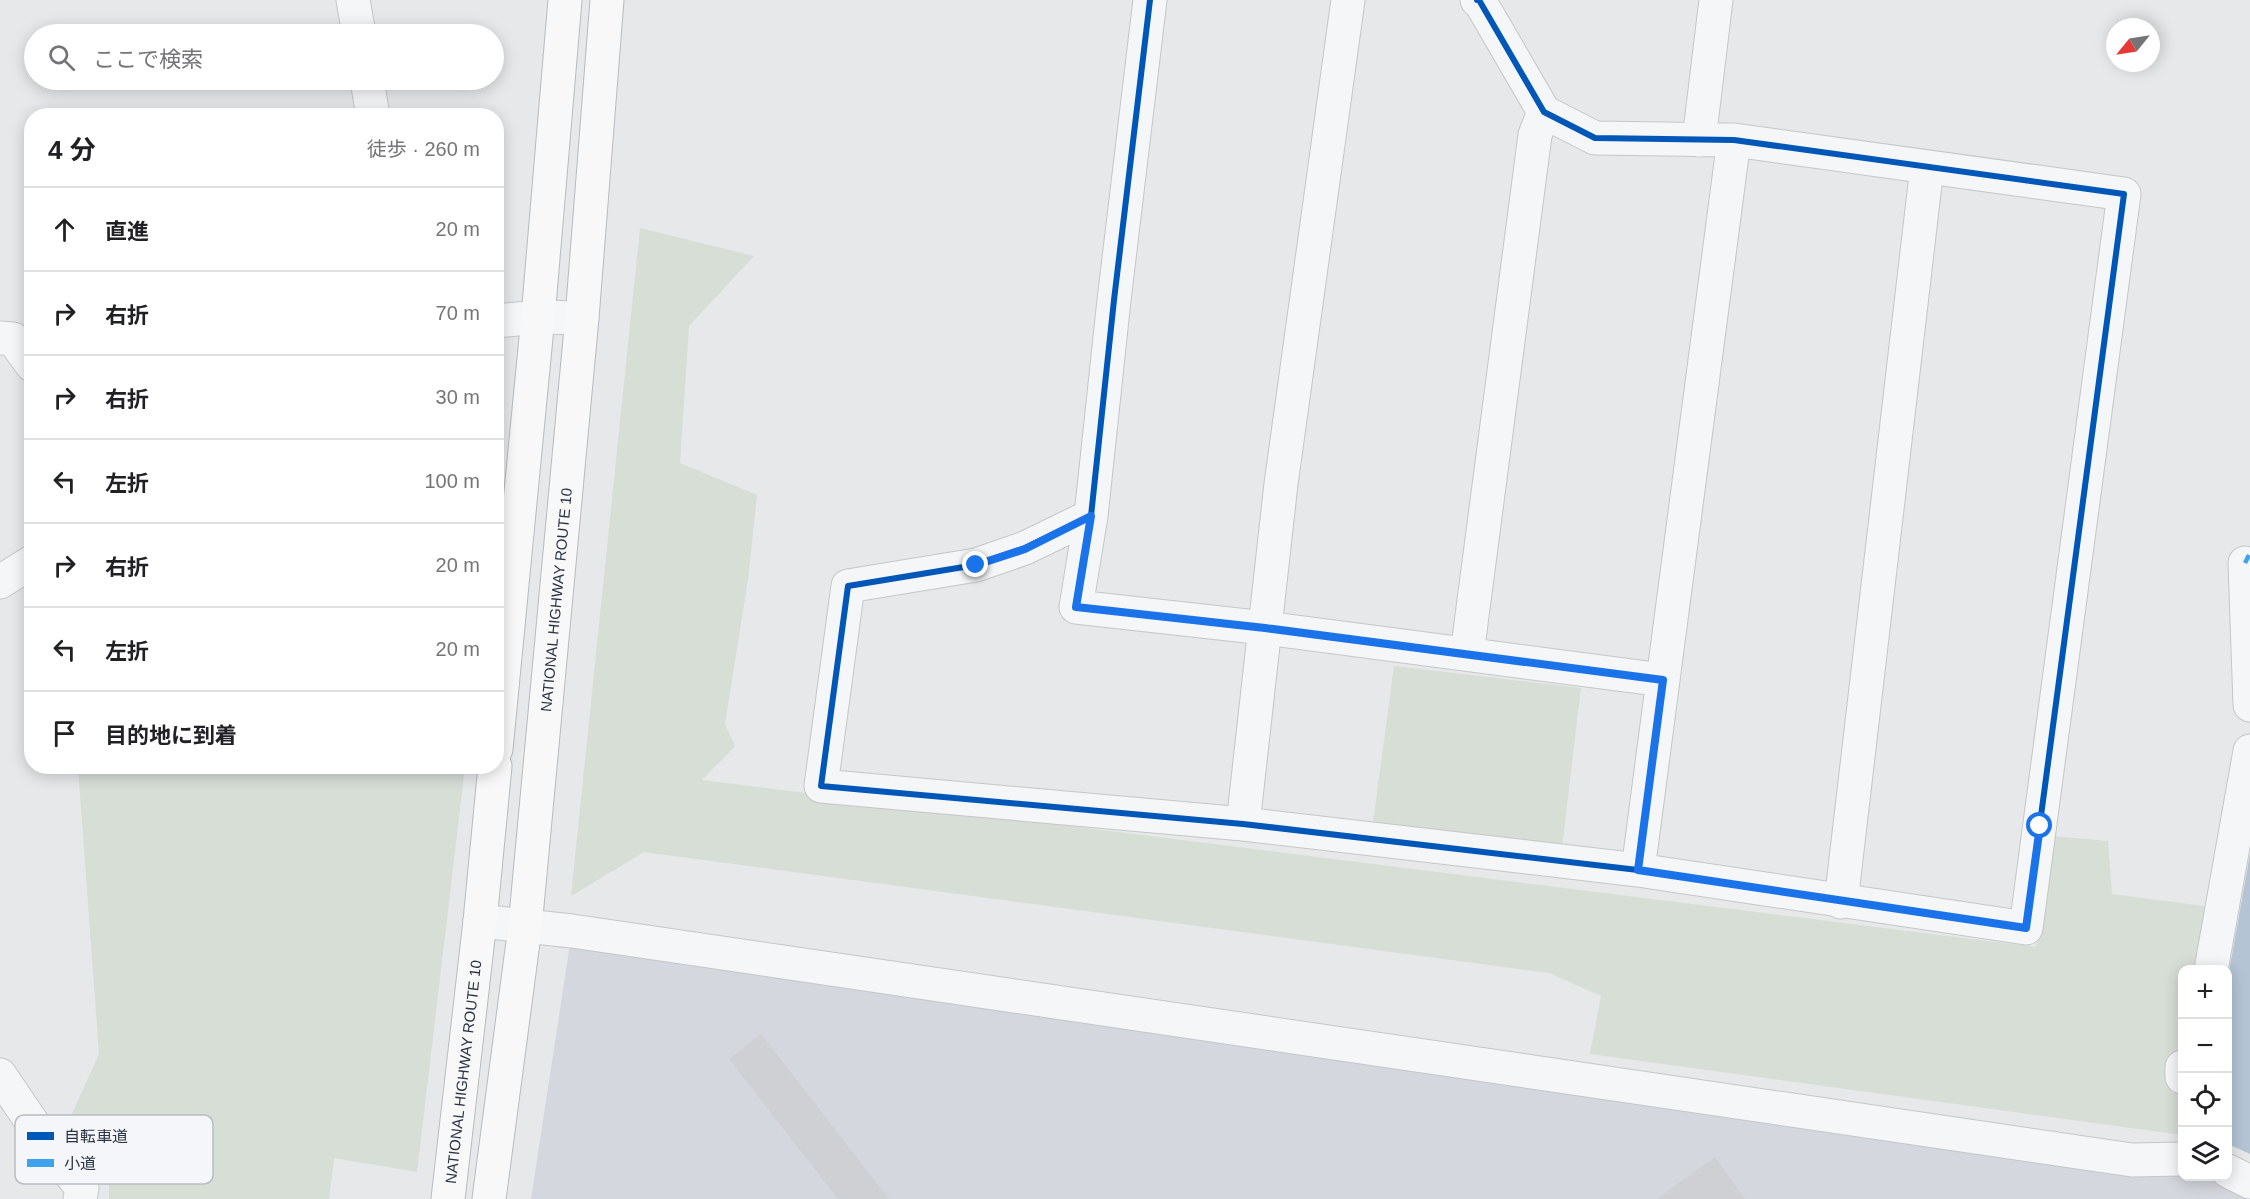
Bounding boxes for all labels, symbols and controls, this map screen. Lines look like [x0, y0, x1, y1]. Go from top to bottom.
north arrow [2106, 18, 2160, 72]
search box [24, 24, 504, 90]
icon: search [45, 41, 78, 74]
text: ここで検索 [93, 47, 203, 72]
text: 4 分 [48, 135, 96, 165]
text: 徒歩 · 260 m [367, 138, 480, 160]
icon: ahead [48, 213, 81, 246]
text: 20 m [436, 218, 480, 240]
text: 直進 [105, 219, 149, 244]
icon: right [48, 297, 81, 330]
text: 70 m [436, 302, 480, 324]
text: 右折 [105, 303, 149, 328]
icon: right [48, 381, 81, 414]
text: 30 m [436, 386, 480, 408]
text: 右折 [105, 387, 149, 412]
icon: left [48, 465, 81, 498]
text: 100 m [424, 470, 480, 492]
text: 左折 [105, 471, 149, 496]
street label: NATIONAL HIGHWAY ROUTE 10 [537, 487, 575, 713]
icon: right [48, 549, 81, 582]
route end [962, 551, 988, 577]
text: 20 m [436, 554, 480, 576]
text: 右折 [105, 555, 149, 580]
icon: left [48, 633, 81, 666]
text: 20 m [436, 638, 480, 660]
text: 左折 [105, 639, 149, 664]
icon: arrive [48, 717, 81, 750]
text: 目的地に到着 [105, 723, 237, 748]
route start [2026, 812, 2052, 838]
street label: NATIONAL HIGHWAY ROUTE 10 [441, 959, 484, 1185]
map controls [2178, 965, 2232, 1181]
button: + [2178, 965, 2232, 1019]
button: − [2178, 1019, 2232, 1073]
button: locate [2178, 1073, 2232, 1127]
legend [15, 1115, 213, 1184]
button: layers [2178, 1127, 2232, 1181]
text: 自転車道 [64, 1128, 128, 1145]
text: 小道 [64, 1155, 96, 1172]

